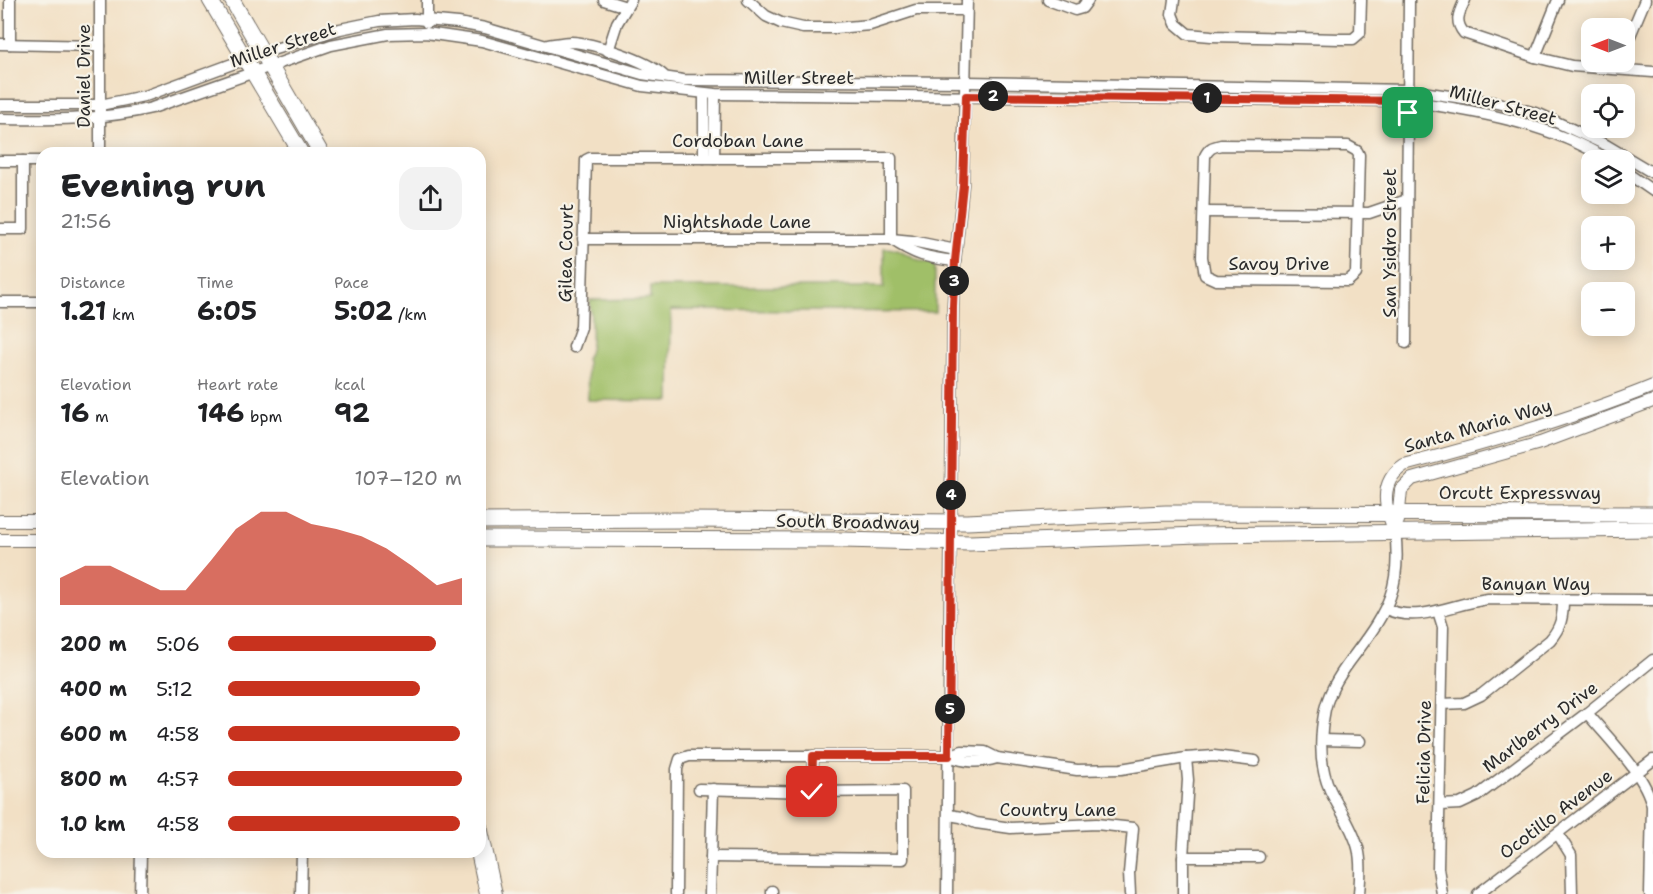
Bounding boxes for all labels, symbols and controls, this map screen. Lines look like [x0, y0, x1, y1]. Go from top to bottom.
street label: Miller Street [227, 17, 339, 73]
north arrow [1581, 18, 1635, 72]
map controls [1581, 18, 1635, 336]
street label: Daniel Drive [72, 24, 96, 128]
street label: Miller Street [744, 66, 854, 90]
street label: Miller Street [1447, 79, 1559, 131]
pin: 2 [978, 81, 1008, 111]
pin: 1 [1192, 83, 1222, 113]
button: locate [1581, 84, 1635, 138]
text: 2 [987, 85, 999, 106]
text: 1 [1203, 87, 1211, 108]
pin [1382, 87, 1433, 138]
icon: arrive [1391, 96, 1424, 129]
street label: Cordoban Lane [672, 129, 804, 153]
button: layers [1581, 150, 1635, 204]
text: Evening run [60, 163, 266, 208]
button: share [399, 167, 462, 230]
street label: San Ysidro Street [1378, 168, 1402, 318]
street label: Gilea Court [553, 203, 579, 303]
text: 21:56 [60, 208, 112, 234]
street label: Nightshade Lane [663, 210, 811, 234]
button: + [1581, 216, 1635, 270]
street label: Savoy Drive [1228, 252, 1330, 276]
pin: 3 [939, 266, 969, 296]
text: 3 [948, 270, 960, 291]
text: Distance [60, 272, 126, 293]
text: Time [197, 272, 234, 293]
text: Pace [334, 272, 369, 293]
button: − [1581, 282, 1635, 336]
text: 1.21 [60, 293, 107, 328]
text: 6:05 [197, 293, 257, 328]
text: 5:02 [334, 293, 393, 328]
text: km [107, 304, 135, 325]
text: /km [393, 304, 427, 325]
text: Elevation [60, 374, 132, 395]
text: Heart rate [197, 374, 279, 395]
text: kcal [334, 374, 365, 395]
street label: Santa Maria Way [1401, 393, 1555, 459]
text: 16 [60, 395, 89, 430]
text: 146 [197, 395, 245, 430]
text: 92 [334, 395, 370, 430]
text: m [89, 406, 109, 427]
text: bpm [245, 406, 282, 427]
text: Elevation [60, 465, 150, 491]
text: 107–120 m [355, 465, 462, 491]
pin: 4 [936, 480, 966, 510]
street label: Orcutt Expressway [1439, 481, 1601, 505]
text: 4 [945, 484, 957, 505]
street label: South Broadway [776, 509, 920, 535]
street label: Banyan Way [1482, 572, 1590, 596]
text: 200 m [60, 631, 127, 657]
text: 5:06 [156, 631, 200, 657]
text: 400 m [60, 676, 127, 702]
text: 5:12 [156, 676, 193, 702]
street label: Marlberry Drive [1477, 676, 1603, 778]
pin: 5 [935, 694, 965, 724]
text: 5 [945, 698, 955, 719]
street label: Felicia Drive [1411, 700, 1437, 804]
text: 600 m [60, 721, 127, 747]
text: 4:58 [156, 721, 200, 747]
street label: Ocotillo Avenue [1495, 764, 1617, 864]
text: 800 m [60, 766, 127, 792]
text: 4:57 [156, 766, 199, 792]
pin [786, 766, 837, 817]
icon: check [795, 775, 828, 808]
street label: Country Lane [1000, 798, 1116, 822]
text: 1.0 km [60, 811, 125, 837]
text: 4:58 [156, 811, 200, 837]

